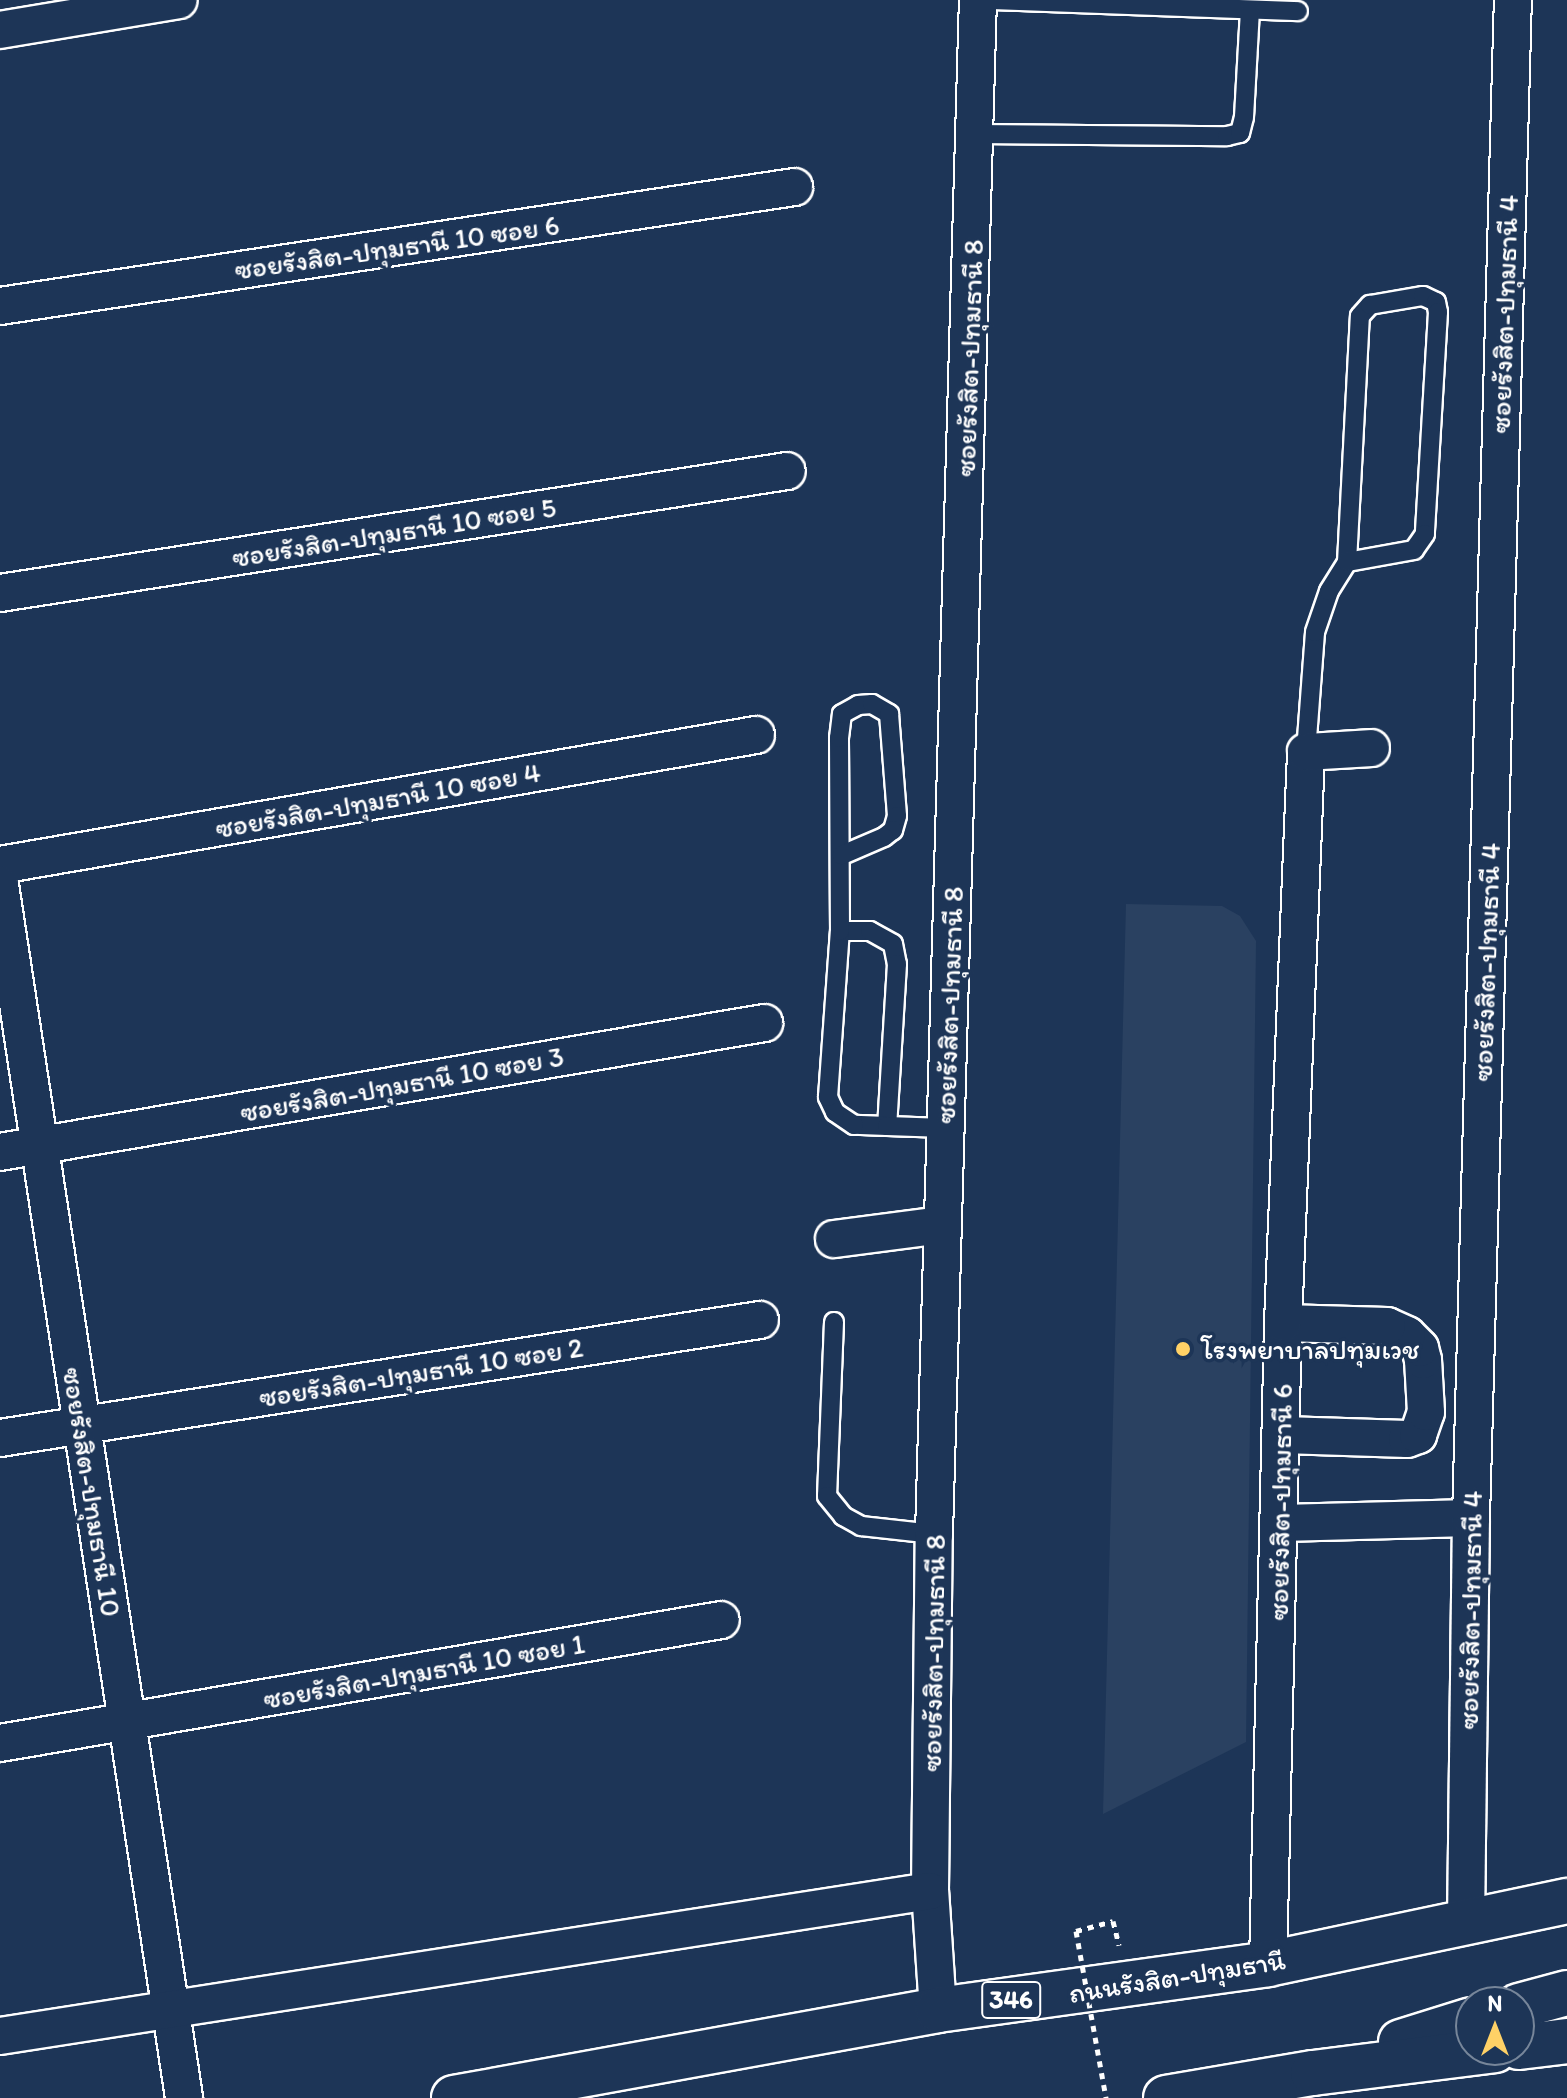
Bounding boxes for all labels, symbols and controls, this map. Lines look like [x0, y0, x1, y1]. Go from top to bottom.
street label: ซอยรังสิต-ปทุมธานี 4 [1483, 194, 1525, 434]
street label: ซอยรังสิต-ปทุมธานี 10 ซอย 6 [233, 208, 561, 286]
street label: ซอยรังสิต-ปทุมธานี 8 [948, 239, 990, 477]
street label: ซอยรังสิต-ปทุมธานี 10 ซอย 5 [230, 490, 558, 574]
street label: ซอยรังสิต-ปทุมธานี 10 ซอย 4 [213, 755, 543, 845]
street label: ซอยรังสิต-ปทุมธานี 4 [1465, 842, 1507, 1082]
street label: ซอยรังสิต-ปทุมธานี 8 [928, 886, 970, 1124]
street label: ซอยรังสิต-ปทุมธานี 10 ซอย 3 [238, 1039, 566, 1129]
street label: ซอยรังสิต-ปทุมธานี 10 ซอย 2 [257, 1330, 585, 1414]
place label: โรงพยาบาลปทุมเวช [1201, 1332, 1420, 1366]
marker: โรงพยาบาลปทุมเวช [1172, 1338, 1194, 1360]
street label: ซอยรังสิต-ปทุมธานี 10 [56, 1365, 128, 1619]
street label: ซอยรังสิต-ปทุมธานี 6 [1261, 1383, 1299, 1621]
street label: ซอยรังสิต-ปทุมธานี 4 [1451, 1490, 1489, 1730]
street label: ซอยรังสิต-ปทุมธานี 8 [914, 1534, 952, 1772]
street label: ซอยรังสิต-ปทุมธานี 10 ซอย 1 [261, 1626, 587, 1716]
street label: ถนนรังสิต-ปทุมธานี [1066, 1942, 1288, 2010]
road number: 346 [981, 1978, 1041, 2022]
north arrow [1455, 1986, 1535, 2066]
text: N [1488, 1990, 1502, 2017]

